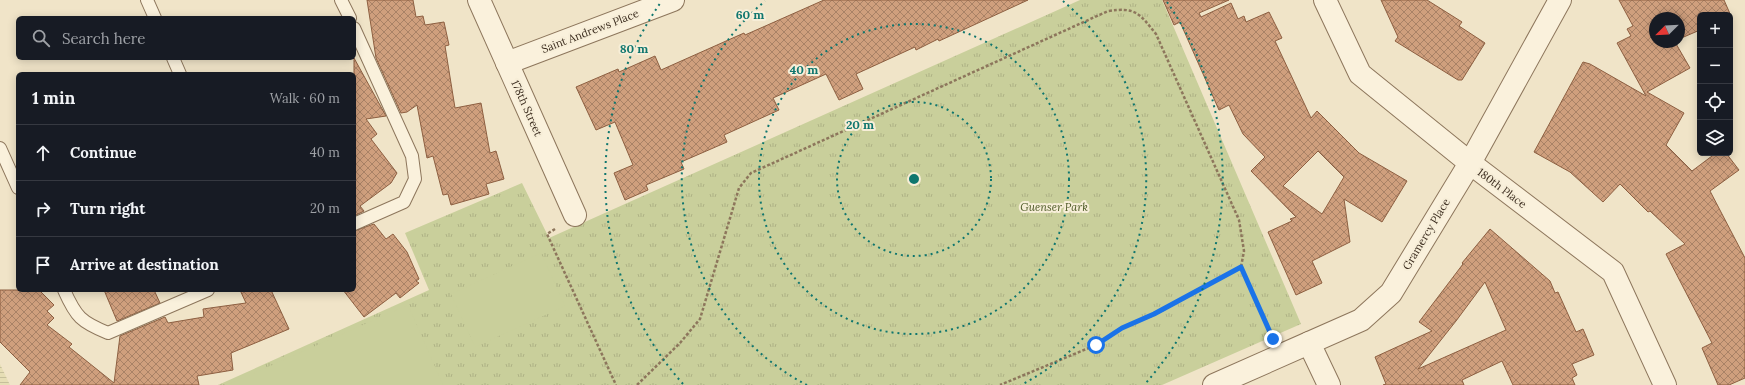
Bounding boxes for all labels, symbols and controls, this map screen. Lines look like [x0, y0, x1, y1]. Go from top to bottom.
street label: Saint Andrews Place [539, 6, 641, 56]
text: 60 m [736, 7, 764, 22]
north arrow [1649, 12, 1685, 48]
map controls [1697, 12, 1733, 156]
button: + [1697, 12, 1733, 48]
search box [16, 16, 356, 60]
icon: search [30, 27, 52, 49]
text: Search here [62, 29, 145, 48]
text: 80 m [620, 41, 648, 56]
button: − [1697, 48, 1733, 84]
text: 40 m [790, 62, 818, 77]
street label: 178th Street [508, 78, 546, 139]
button: locate [1697, 84, 1733, 120]
text: 1 min [32, 87, 75, 109]
text: Walk · 60 m [270, 90, 340, 107]
text: 20 m [846, 117, 874, 132]
button: layers [1697, 120, 1733, 156]
icon: ahead [32, 142, 54, 164]
text: Continue [70, 143, 136, 162]
text: 40 m [310, 144, 340, 161]
street label: 180th Place [1475, 165, 1529, 211]
centre of rings [907, 172, 921, 186]
street label: Gramercy Place [1399, 196, 1453, 272]
icon: right [32, 198, 54, 220]
text: Turn right [70, 199, 146, 218]
text: 20 m [310, 200, 340, 217]
park label: Guenser Park [1020, 200, 1088, 214]
icon: arrive [32, 254, 54, 276]
text: Arrive at destination [70, 255, 219, 274]
route end [1264, 330, 1282, 348]
route start [1087, 336, 1105, 354]

